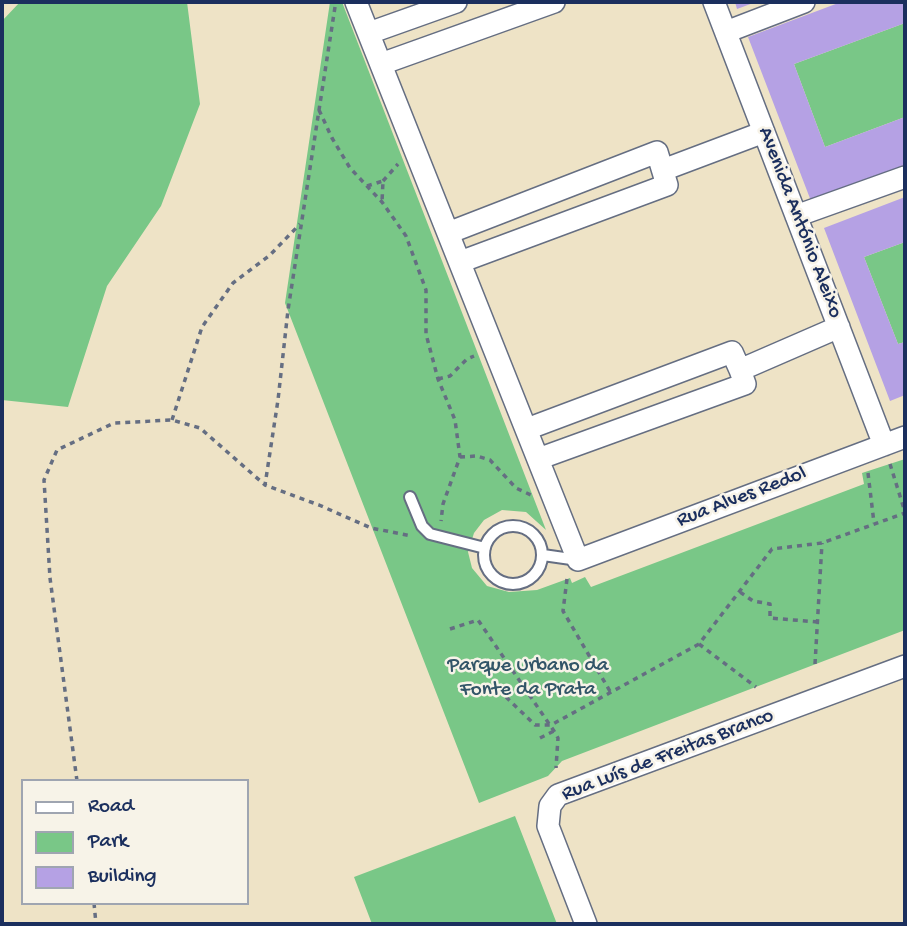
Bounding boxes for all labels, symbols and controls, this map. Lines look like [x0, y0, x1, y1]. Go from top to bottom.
street label: Avenida António Aleixo [751, 124, 847, 322]
street label: Rua Alves Redol [674, 462, 810, 534]
park label: Parque Urbano da Fonte da Prata [447, 654, 609, 704]
street label: Rua Luís de Freitas Branco [559, 704, 777, 808]
legend [21, 779, 248, 905]
text: Road [88, 795, 134, 820]
text: Park [88, 830, 128, 855]
text: Building [88, 865, 157, 890]

